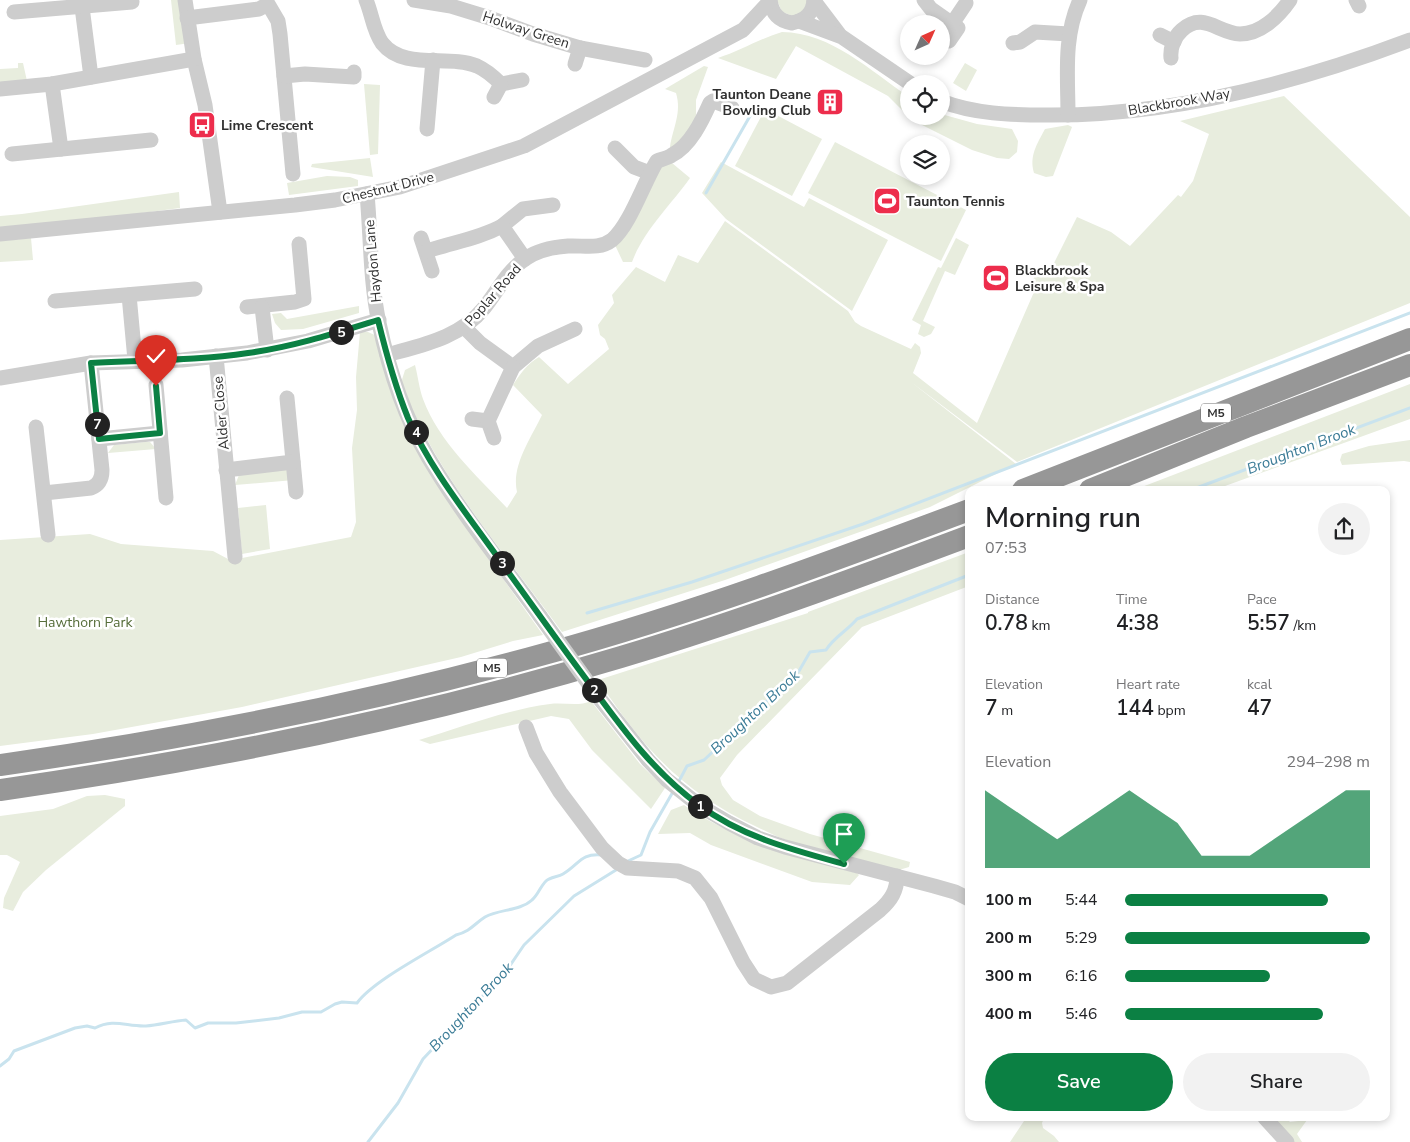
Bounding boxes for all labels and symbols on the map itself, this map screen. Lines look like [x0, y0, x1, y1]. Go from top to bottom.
street label: Holway Green [480, 7, 572, 53]
north arrow [900, 15, 950, 65]
street label: Blackbrook Way [1127, 84, 1232, 120]
place label: Taunton Deane Bowling Club [712, 85, 811, 120]
building icon: Taunton Deane Bowling Club [815, 87, 845, 117]
bus stop icon: Lime Crescent [187, 110, 217, 140]
place label: Lime Crescent [221, 116, 314, 135]
street label: Chestnut Drive [340, 167, 436, 209]
sports icon: Taunton Tennis [872, 186, 902, 216]
place label: Taunton Tennis [906, 192, 1005, 211]
street label: Haydon Lane [360, 219, 386, 303]
street label: Poplar Road [460, 260, 526, 330]
place label: Blackbrook Leisure & Spa [1015, 261, 1104, 296]
sports icon: Blackbrook Leisure & Spa [981, 263, 1011, 293]
pin: 5 [328, 320, 354, 344]
pin [135, 335, 177, 386]
street label: Alder Close [208, 375, 234, 451]
road number: M5 [1201, 403, 1231, 422]
pin: 7 [84, 412, 110, 436]
water label: Broughton Brook [1244, 419, 1359, 479]
pin: 4 [404, 420, 428, 444]
pin: 3 [490, 550, 514, 576]
park label: Hawthorn Park [37, 613, 134, 632]
road number: M5 [477, 658, 507, 678]
water label: Broughton Brook [706, 665, 804, 759]
pin: 2 [582, 678, 606, 702]
pin: 1 [688, 794, 712, 818]
pin [823, 813, 865, 864]
water label: Broughton Brook [424, 958, 518, 1056]

